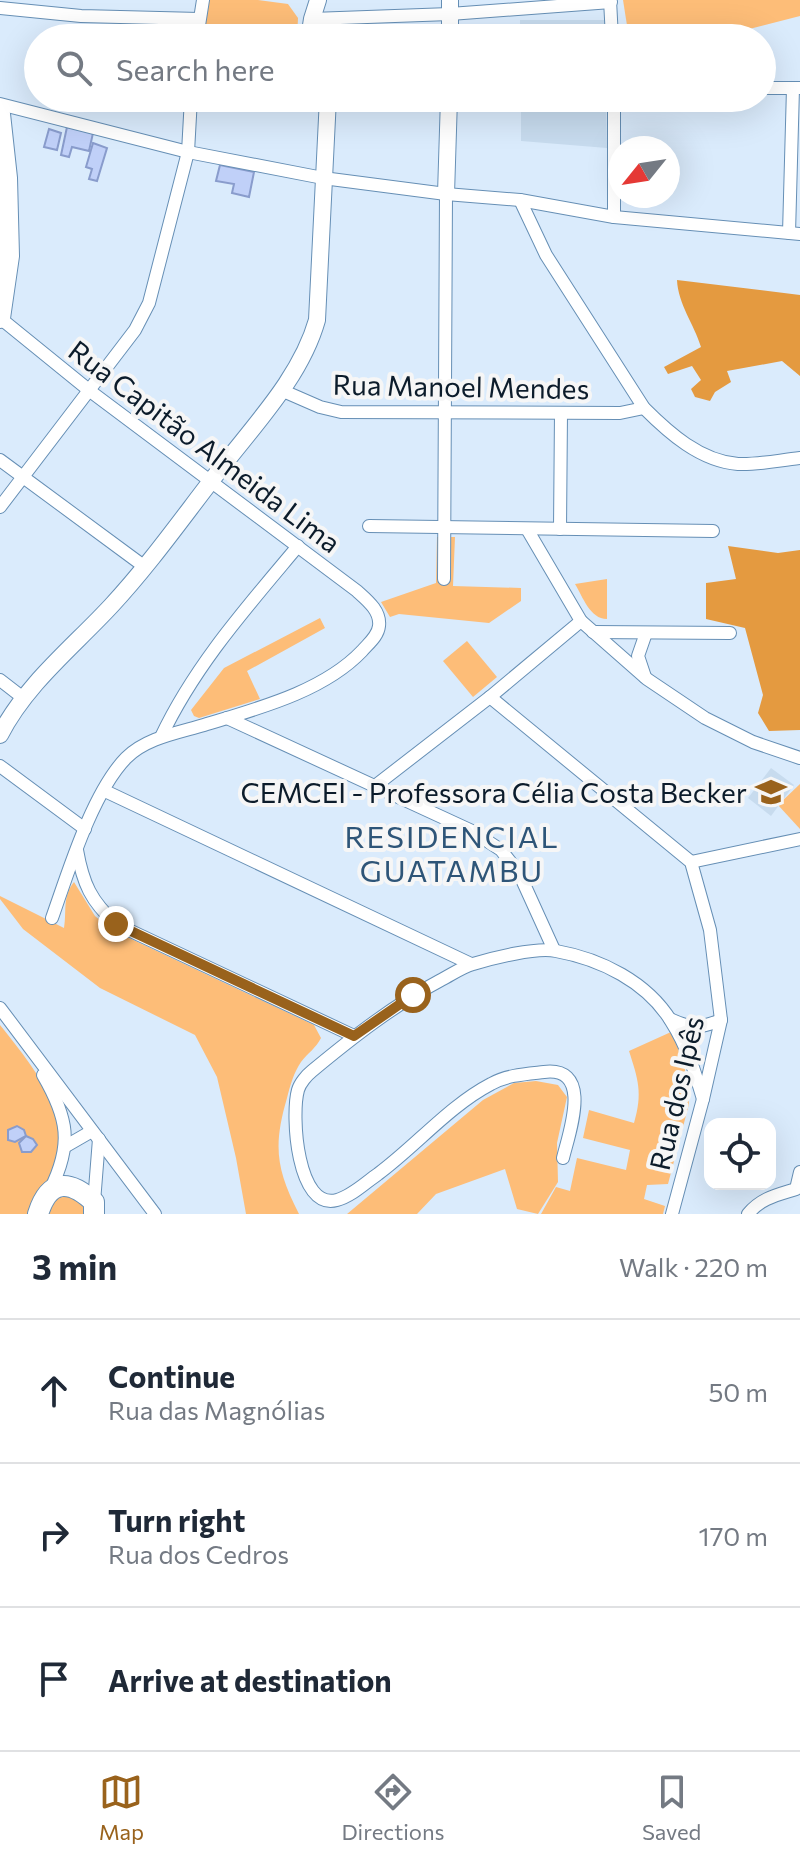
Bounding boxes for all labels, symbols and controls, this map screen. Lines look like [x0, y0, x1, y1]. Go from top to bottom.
search box [24, 24, 776, 112]
icon: search [52, 46, 96, 90]
text: Search here [116, 50, 275, 87]
north arrow [608, 136, 680, 208]
street label: Rua Capitão Almeida Lima [63, 333, 347, 559]
street label: Rua Manoel Mendes [332, 367, 590, 405]
place label: CEMCEI - Professora Célia Costa Becker [240, 775, 747, 809]
school or university icon: CEMCEI - Professora Célia Costa Becker [754, 775, 788, 809]
district label: RESIDENCIAL GUATAMBU [344, 817, 560, 888]
route end [98, 906, 134, 942]
route start [395, 977, 431, 1013]
street label: Rua dos Ipês [642, 1013, 710, 1173]
map controls [704, 1118, 776, 1190]
button: locate [704, 1118, 776, 1190]
text: 3 min [32, 1245, 117, 1287]
text: Walk · 220 m [619, 1251, 768, 1282]
text: Continue [108, 1357, 235, 1394]
icon: ahead [32, 1369, 76, 1413]
text: 50 m [708, 1376, 768, 1407]
text: Rua das Magnólias [108, 1394, 325, 1425]
text: Turn right [108, 1501, 245, 1538]
icon: right [32, 1513, 76, 1557]
text: 170 m [699, 1520, 768, 1551]
text: Rua dos Cedros [108, 1538, 289, 1569]
icon: arrive [32, 1657, 76, 1701]
text: Arrive at destination [108, 1661, 392, 1698]
tab: Map [99, 1770, 144, 1845]
tab: Directions [341, 1770, 445, 1845]
tab: Saved [642, 1770, 701, 1845]

